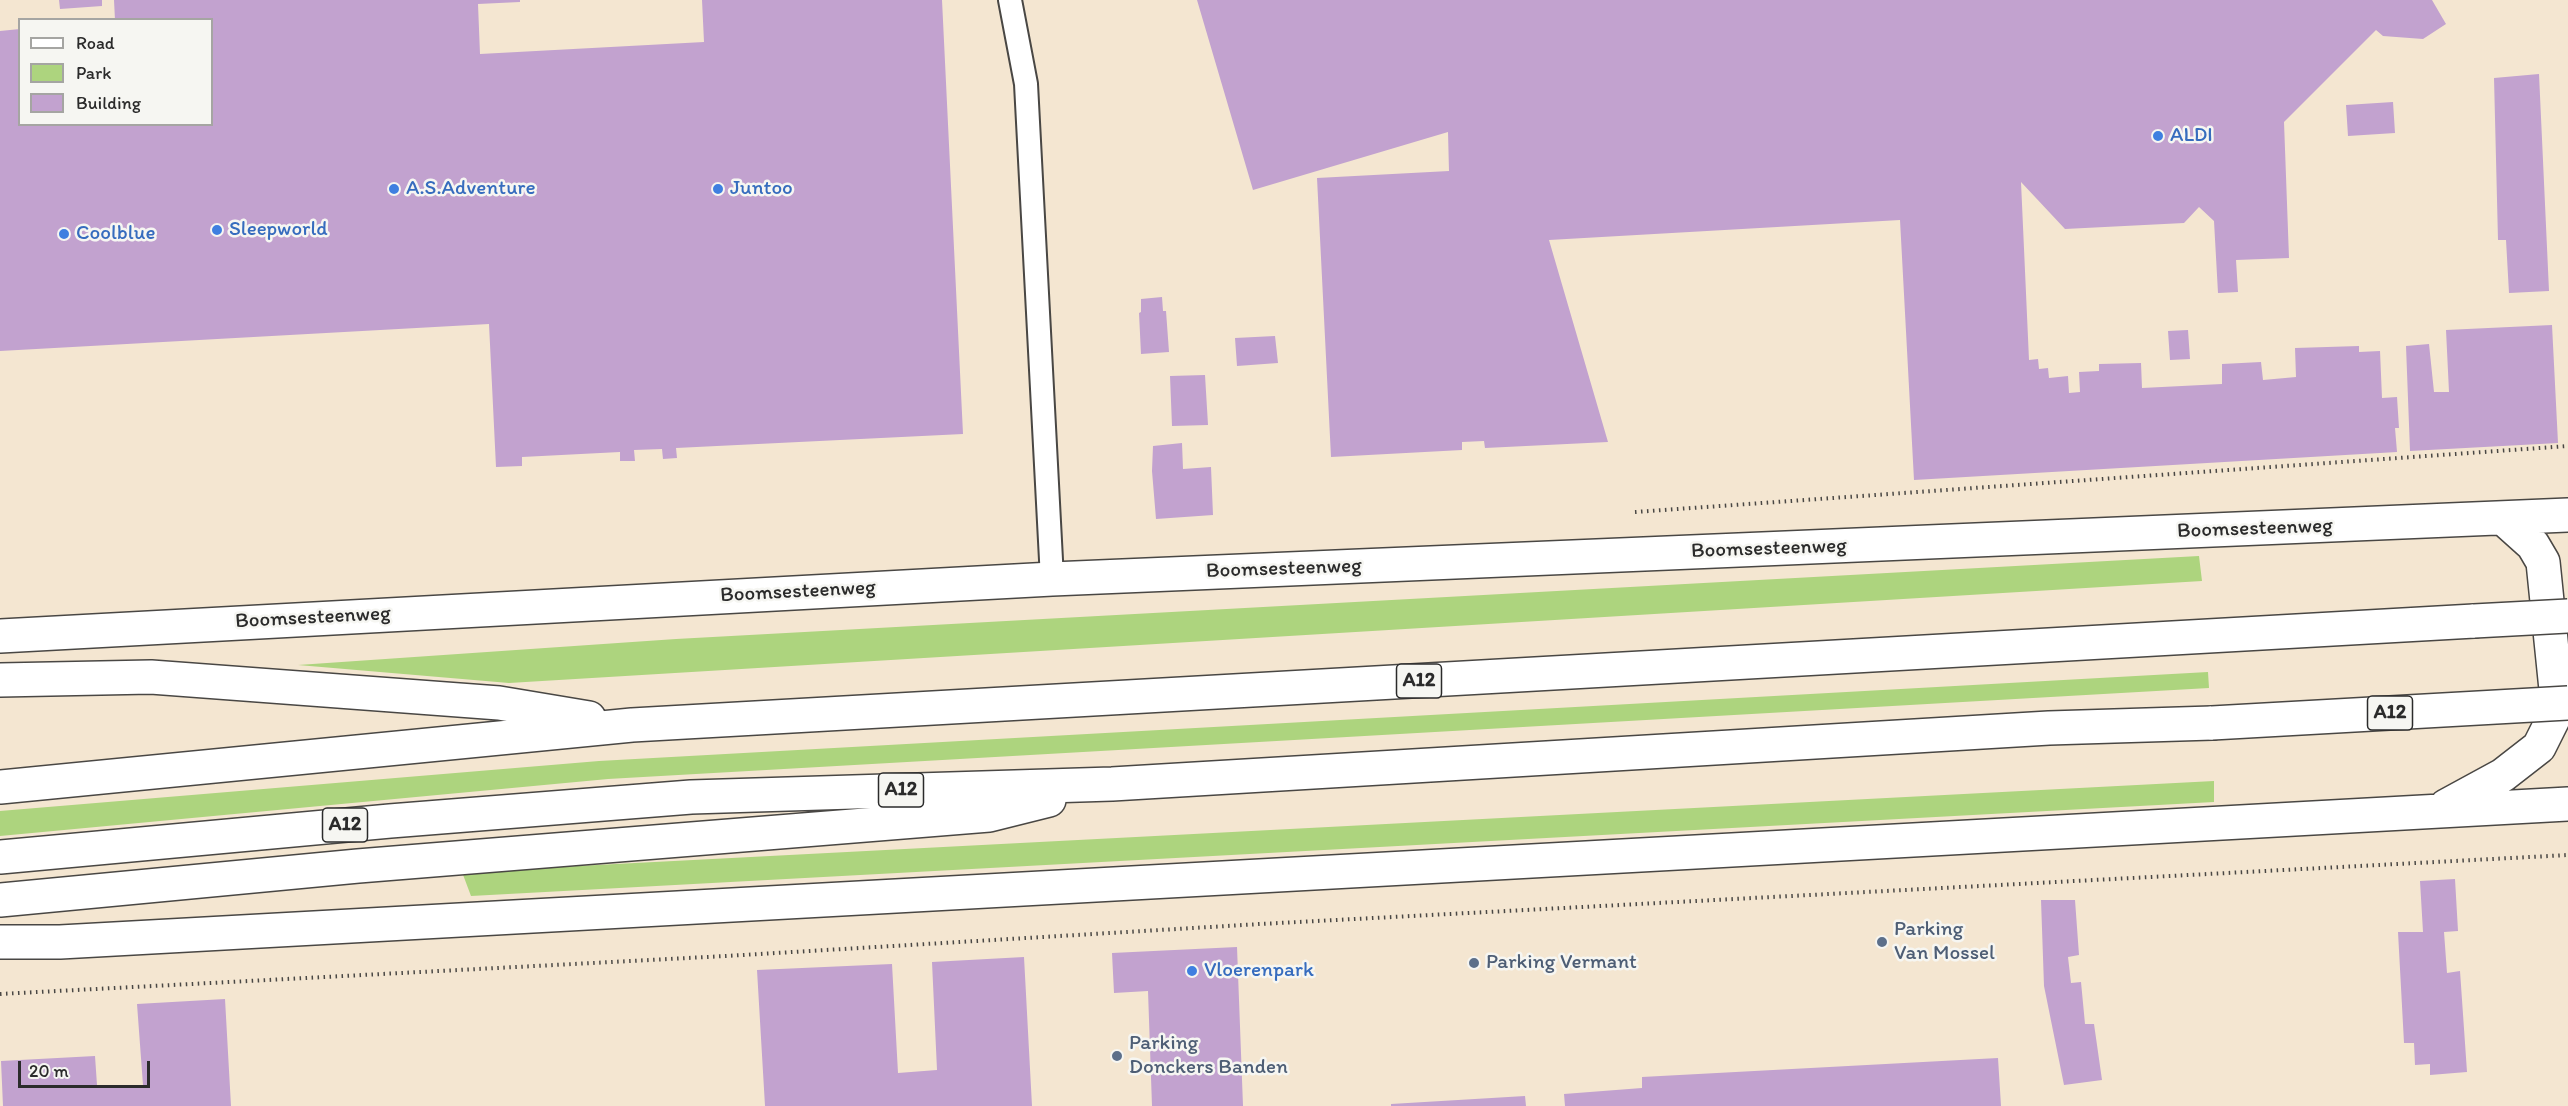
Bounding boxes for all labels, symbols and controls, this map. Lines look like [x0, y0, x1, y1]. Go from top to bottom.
legend [18, 18, 213, 126]
text: Road [76, 32, 115, 54]
text: Park [76, 62, 111, 84]
text: Building [76, 92, 141, 114]
place label: ALDI [2170, 123, 2213, 149]
marker: ALDI [2151, 129, 2165, 143]
place label: A.S.Adventure [406, 176, 536, 202]
place label: Juntoo [730, 176, 793, 202]
marker: A.S.Adventure [387, 182, 401, 196]
marker: Juntoo [711, 182, 725, 196]
place label: Sleepworld [229, 217, 328, 243]
place label: Coolblue [76, 221, 155, 247]
marker: Sleepworld [210, 223, 224, 237]
marker: Coolblue [57, 227, 71, 241]
street label: Boomsesteenweg [2177, 514, 2333, 544]
street label: Boomsesteenweg [1691, 534, 1847, 564]
street label: Boomsesteenweg [1206, 554, 1362, 584]
street label: Boomsesteenweg [720, 575, 876, 609]
street label: Boomsesteenweg [235, 601, 391, 635]
road number: A12 [1396, 664, 1442, 698]
road number: A12 [2368, 696, 2412, 730]
road number: A12 [878, 773, 924, 807]
road number: A12 [322, 808, 368, 842]
place label: Parking Van Mossel [1894, 917, 1995, 967]
marker: Parking Van Mossel [1875, 935, 1889, 949]
place label: Parking Vermant [1486, 950, 1637, 976]
marker: Parking Vermant [1467, 956, 1481, 970]
place label: Vloerenpark [1204, 958, 1314, 984]
marker: Vloerenpark [1185, 964, 1199, 978]
place label: Parking Donckers Banden [1129, 1031, 1288, 1081]
scale bar [21, 1049, 153, 1087]
marker: Parking Donckers Banden [1110, 1049, 1124, 1063]
text: 20 m [29, 1060, 69, 1082]

